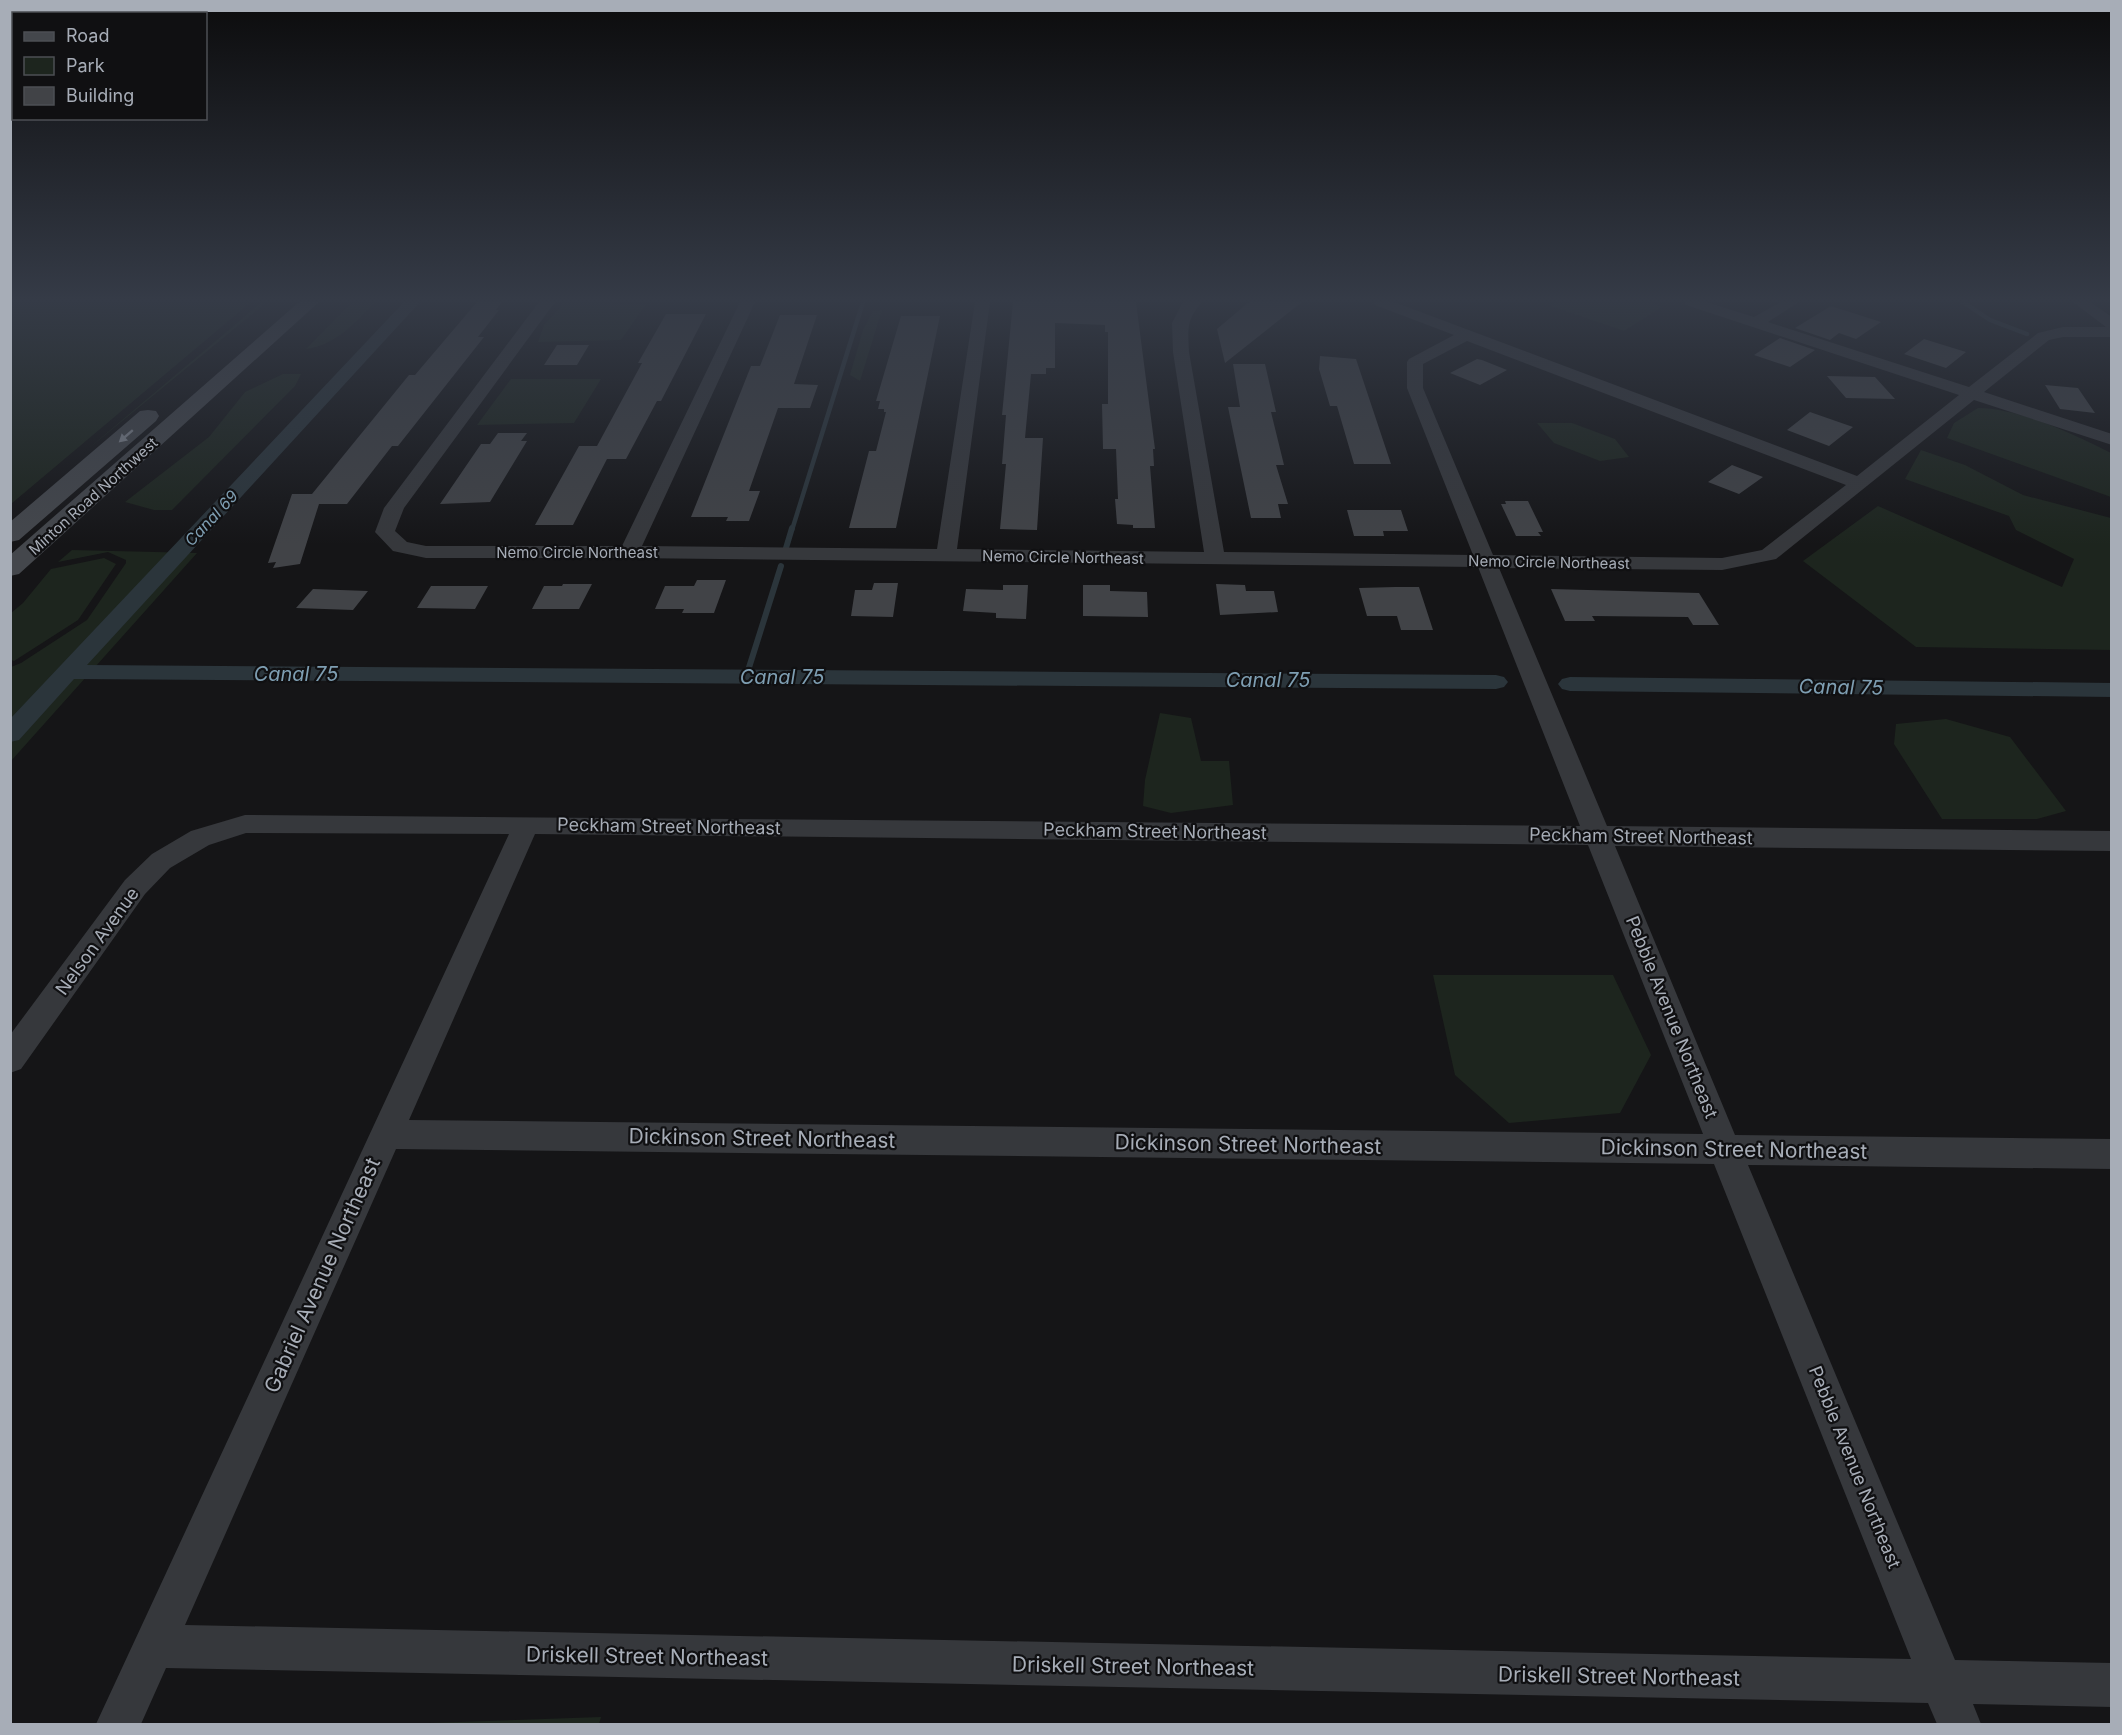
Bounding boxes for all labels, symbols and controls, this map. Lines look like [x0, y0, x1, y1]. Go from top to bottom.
legend [12, 12, 207, 120]
text: Road [66, 25, 109, 46]
text: Park [66, 55, 105, 76]
text: Building [66, 85, 134, 106]
one-way arrow [119, 429, 134, 442]
street label: Minton Road Northwest [25, 433, 161, 559]
water label: Canal 69 [180, 486, 242, 550]
street label: Nemo Circle Northeast [496, 543, 658, 562]
street label: Nemo Circle Northeast [982, 546, 1144, 568]
street label: Nemo Circle Northeast [1468, 551, 1630, 573]
water label: Canal 75 [254, 662, 338, 686]
water label: Canal 75 [740, 665, 824, 689]
water label: Canal 75 [1226, 668, 1310, 692]
water label: Canal 75 [1798, 674, 1884, 700]
street label: Peckham Street Northeast [557, 814, 781, 838]
street label: Peckham Street Northeast [1043, 819, 1267, 843]
street label: Peckham Street Northeast [1529, 824, 1753, 848]
street label: Nelson Avenue [51, 883, 143, 999]
street label: Pebble Avenue Northeast [1622, 913, 1722, 1121]
street label: Dickinson Street Northeast [629, 1123, 896, 1153]
street label: Dickinson Street Northeast [1115, 1129, 1382, 1159]
street label: Dickinson Street Northeast [1601, 1134, 1868, 1164]
street label: Gabriel Avenue Northeast [259, 1153, 385, 1396]
street label: Pebble Avenue Northeast [1805, 1363, 1905, 1571]
street label: Driskell Street Northeast [526, 1641, 768, 1671]
street label: Driskell Street Northeast [1012, 1651, 1254, 1681]
street label: Driskell Street Northeast [1498, 1661, 1740, 1691]

